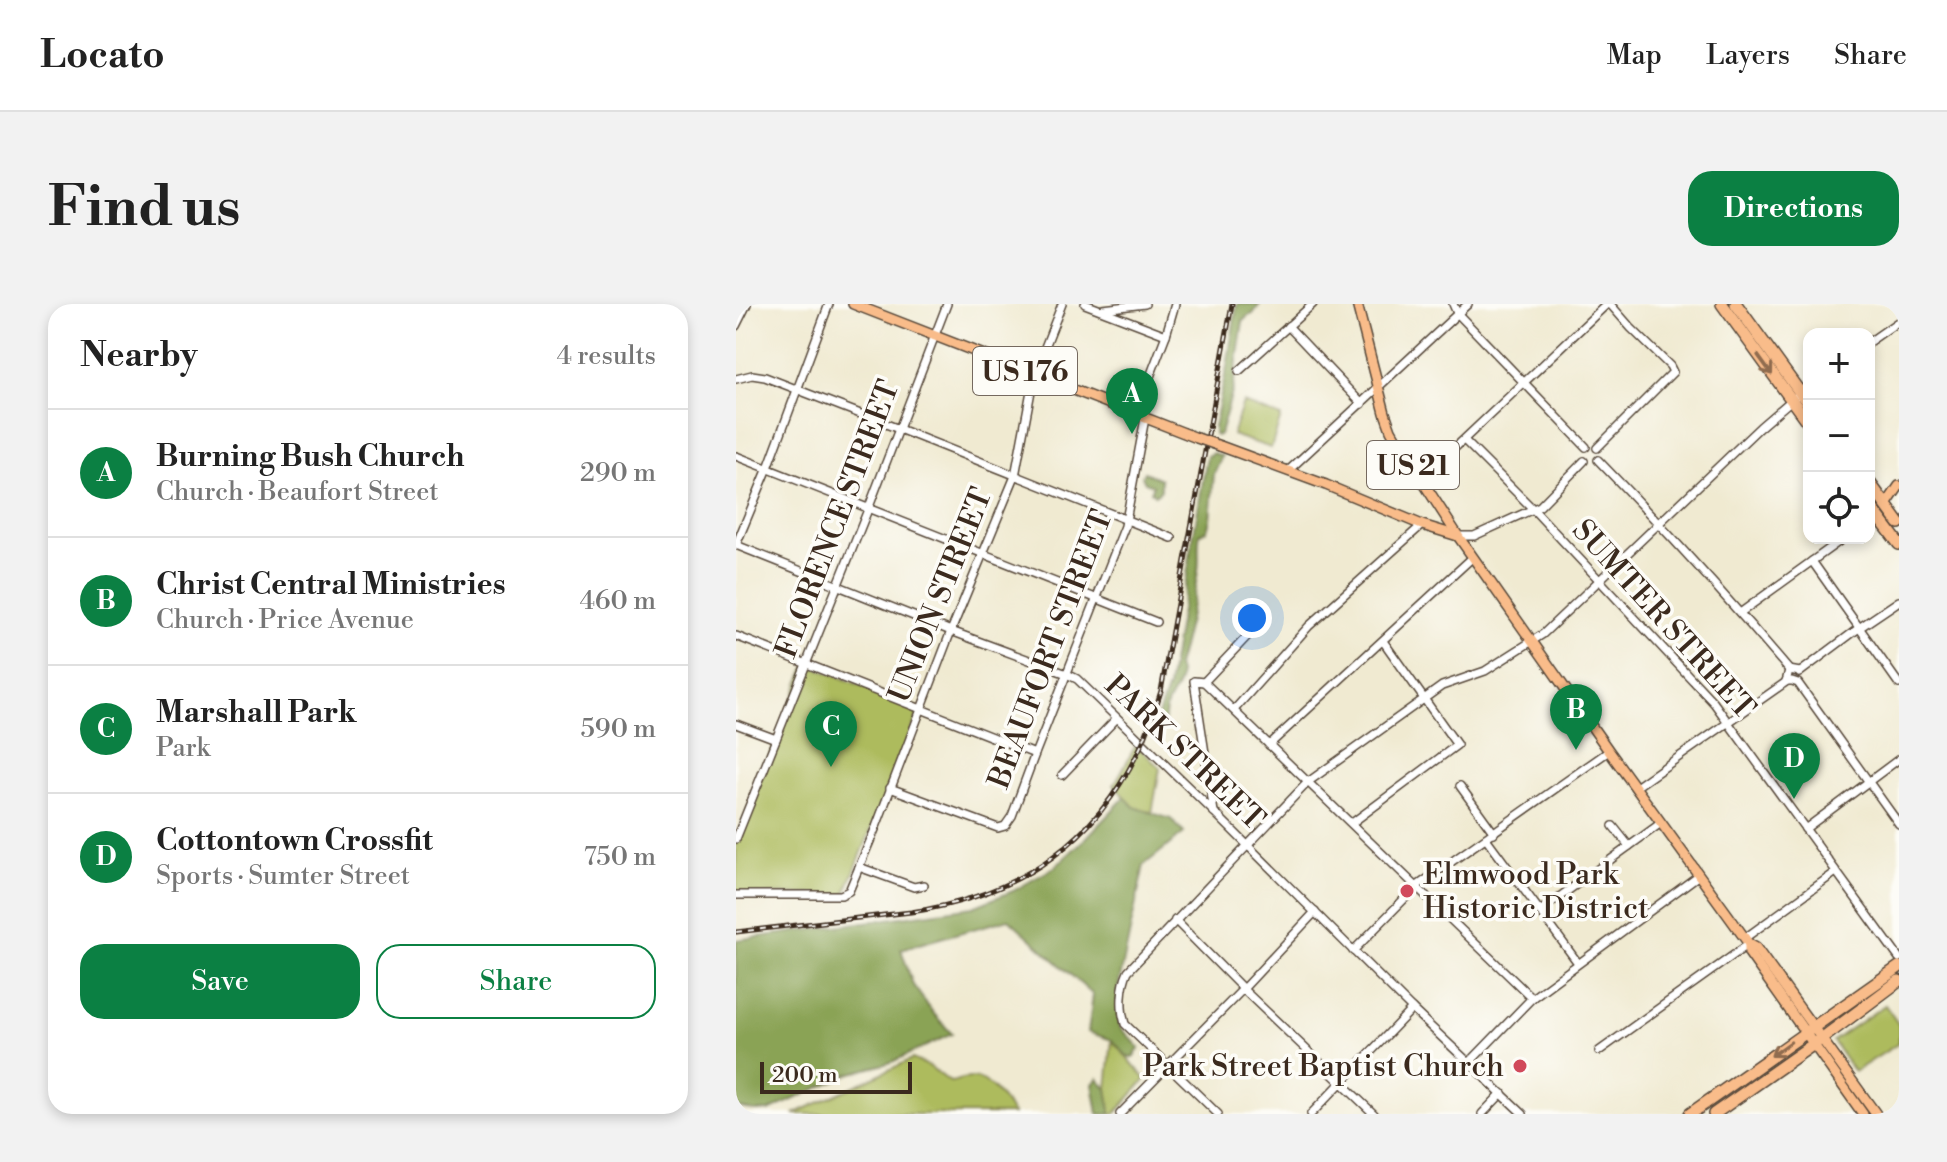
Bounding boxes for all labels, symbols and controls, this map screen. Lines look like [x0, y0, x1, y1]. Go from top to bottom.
text: Locato [40, 32, 165, 79]
text: Map [1607, 38, 1662, 73]
text: Layers [1706, 38, 1790, 73]
text: Share [1834, 38, 1907, 73]
button: Directions [1688, 171, 1899, 246]
text: Find us [48, 173, 241, 243]
map controls [1803, 328, 1875, 544]
button: + [1803, 328, 1875, 400]
text: Nearby [80, 335, 198, 377]
text: 4 results [557, 340, 656, 372]
road number: US 176 [973, 347, 1077, 395]
one-way arrow [1756, 353, 1773, 375]
pin: A [1106, 368, 1158, 434]
street label: FLORENCE STREET [767, 375, 908, 664]
button: − [1803, 400, 1875, 472]
text: Burning Bush Church [156, 438, 465, 476]
road number: US 21 [1367, 441, 1459, 489]
text: A [97, 457, 115, 489]
text: 290 m [580, 457, 656, 489]
button: locate [1803, 472, 1875, 544]
text: Church · Beaufort Street [156, 476, 439, 508]
street label: UNION STREET [881, 482, 1001, 708]
street label: BEAUFORT STREET [980, 505, 1122, 795]
street label: SUMTER STREET [1564, 512, 1763, 727]
text: Christ Central Ministries [156, 566, 506, 604]
text: B [96, 585, 116, 617]
text: 460 m [579, 585, 656, 617]
your location [1232, 598, 1272, 638]
text: Church · Price Avenue [156, 604, 414, 636]
street label: PARK STREET [1096, 667, 1272, 839]
pin: B [1550, 684, 1602, 750]
text: Marshall Park [156, 694, 356, 732]
pin: C [805, 701, 857, 767]
text: C [97, 713, 115, 745]
text: 590 m [581, 713, 656, 745]
text: Park [156, 732, 210, 764]
pin: D [1768, 733, 1820, 799]
text: Cottontown Crossfit [156, 822, 433, 860]
text: D [96, 841, 116, 873]
text: 750 m [584, 841, 656, 873]
place label: Elmwood Park Historic District [1423, 856, 1649, 928]
text: Sports · Sumter Street [156, 860, 410, 892]
marker: Elmwood Park Historic District [1398, 882, 1416, 900]
button: Save [80, 944, 360, 1019]
button: Share [376, 944, 656, 1019]
one-way arrow [1770, 1041, 1792, 1057]
place label: Park Street Baptist Church [1142, 1048, 1504, 1086]
marker: Park Street Baptist Church [1511, 1057, 1529, 1075]
scale bar [760, 1058, 912, 1094]
text: 200 m [772, 1062, 838, 1089]

